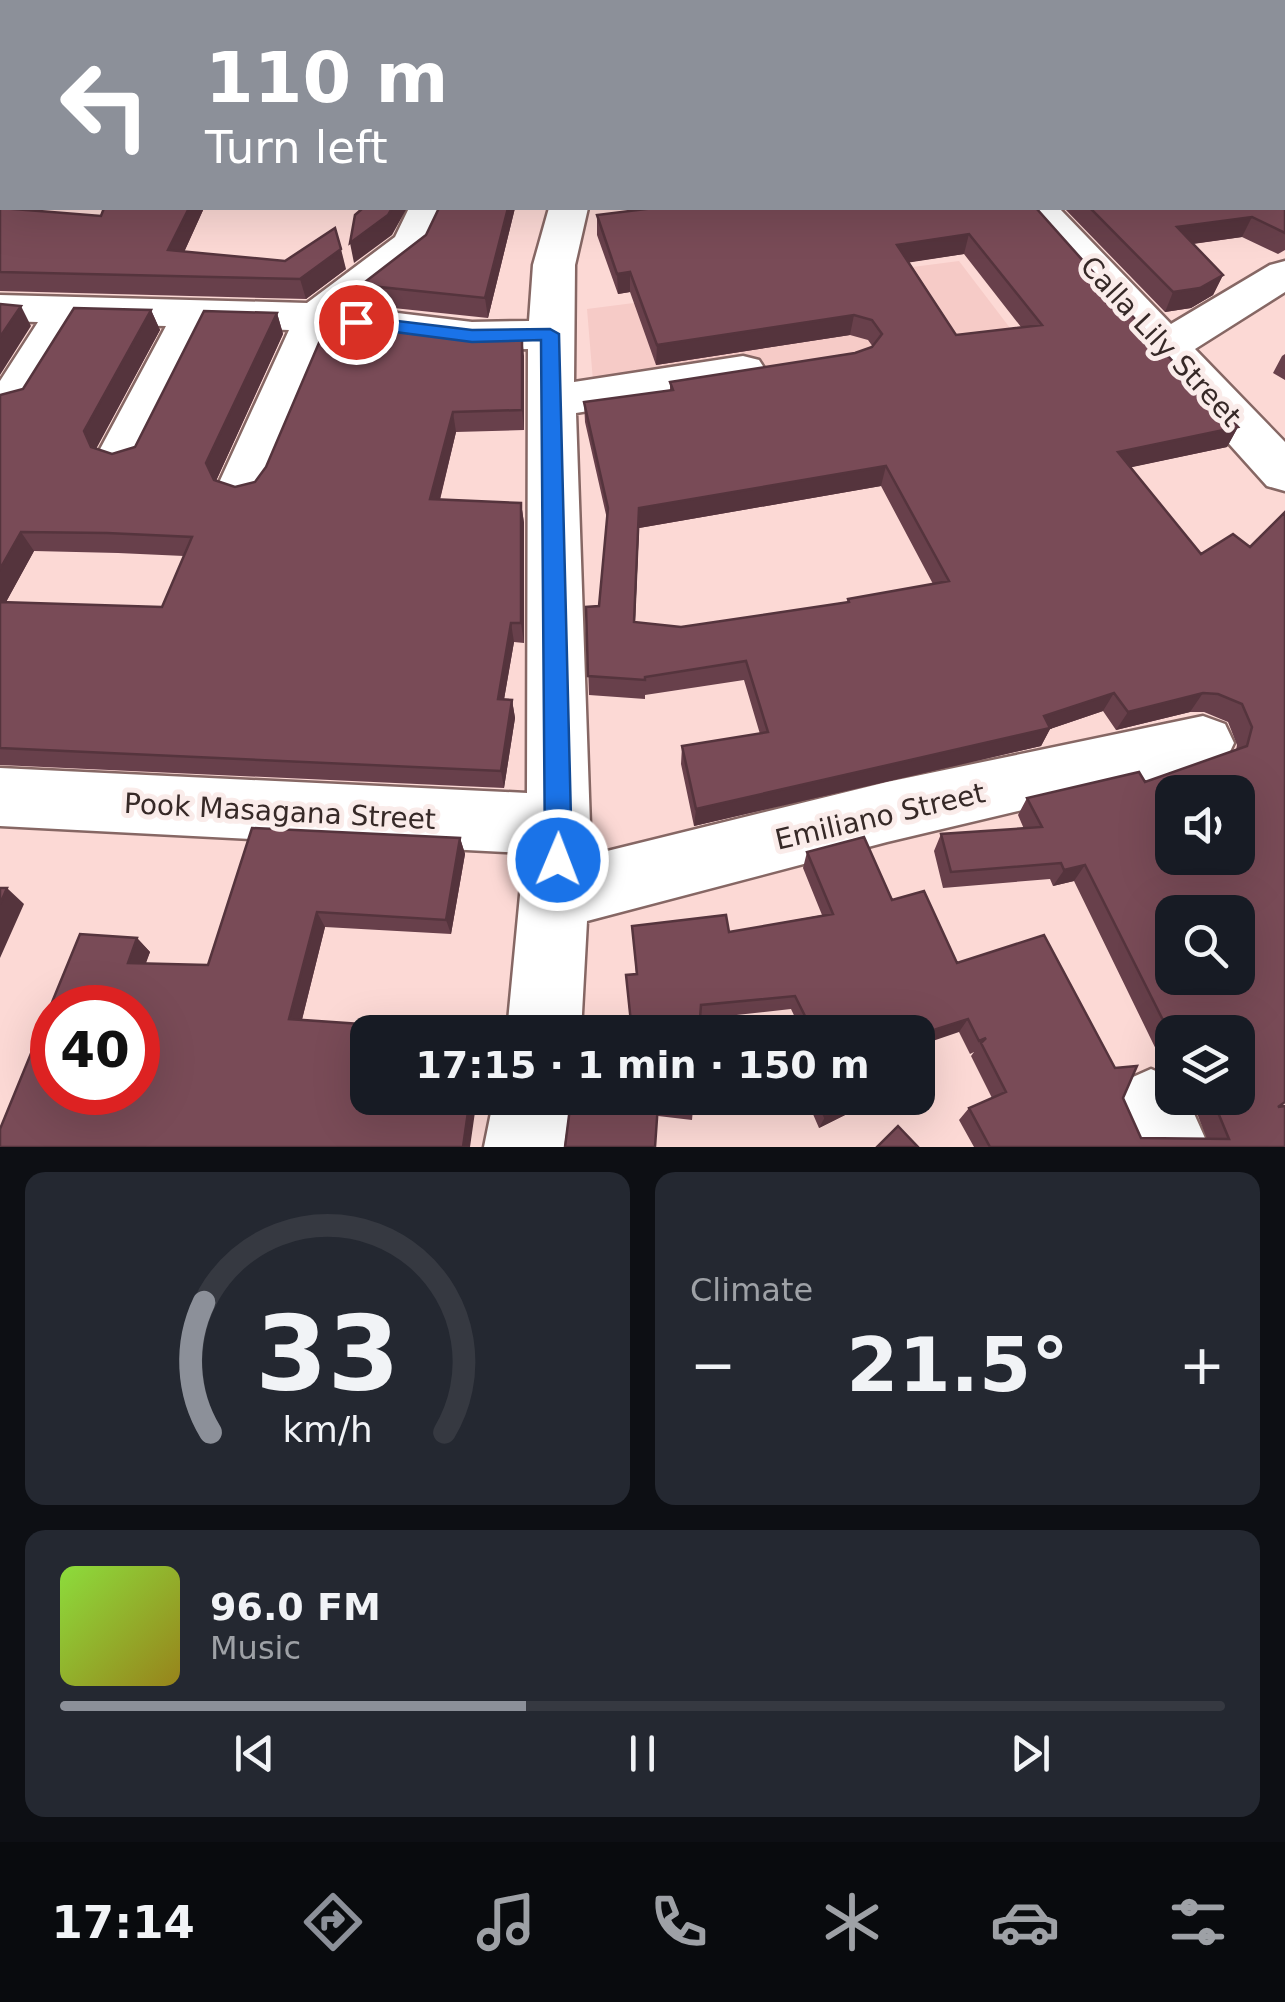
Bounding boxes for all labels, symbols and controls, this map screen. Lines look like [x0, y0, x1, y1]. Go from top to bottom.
text: 110 m [205, 37, 448, 119]
icon: left [40, 40, 170, 170]
text: Turn left [205, 121, 388, 174]
street label: Calla Lily Street [1074, 250, 1248, 433]
pin [314, 280, 399, 365]
icon: arrive [329, 295, 384, 350]
map controls [1155, 775, 1255, 1115]
button: sound [1155, 775, 1255, 875]
street label: Emiliano Street [772, 776, 988, 857]
street label: Pook Masagana Street [123, 787, 437, 836]
position arrow [506, 808, 610, 912]
button: search [1155, 895, 1255, 995]
speed limit sign: 40 [30, 985, 160, 1115]
button: layers [1155, 1015, 1255, 1115]
text: 17:15 · 1 min · 150 m [415, 1043, 870, 1087]
text: Climate [690, 1271, 813, 1309]
text: 33 [255, 1293, 400, 1415]
text: 21.5° [846, 1321, 1069, 1409]
text: − [690, 1333, 736, 1397]
text: + [1179, 1333, 1225, 1397]
text: km/h [282, 1409, 373, 1450]
text: 96.0 FM [210, 1585, 381, 1629]
text: Music [210, 1629, 301, 1667]
icon: previous [227, 1726, 282, 1781]
icon: pause [615, 1726, 670, 1781]
icon: next [1003, 1726, 1058, 1781]
icon: directions [298, 1887, 368, 1957]
icon: music [471, 1887, 541, 1957]
icon: phone [644, 1887, 714, 1957]
icon: climate [817, 1887, 887, 1957]
icon: car [990, 1887, 1060, 1957]
icon: filters [1163, 1887, 1233, 1957]
text: 17:14 [52, 1896, 195, 1949]

